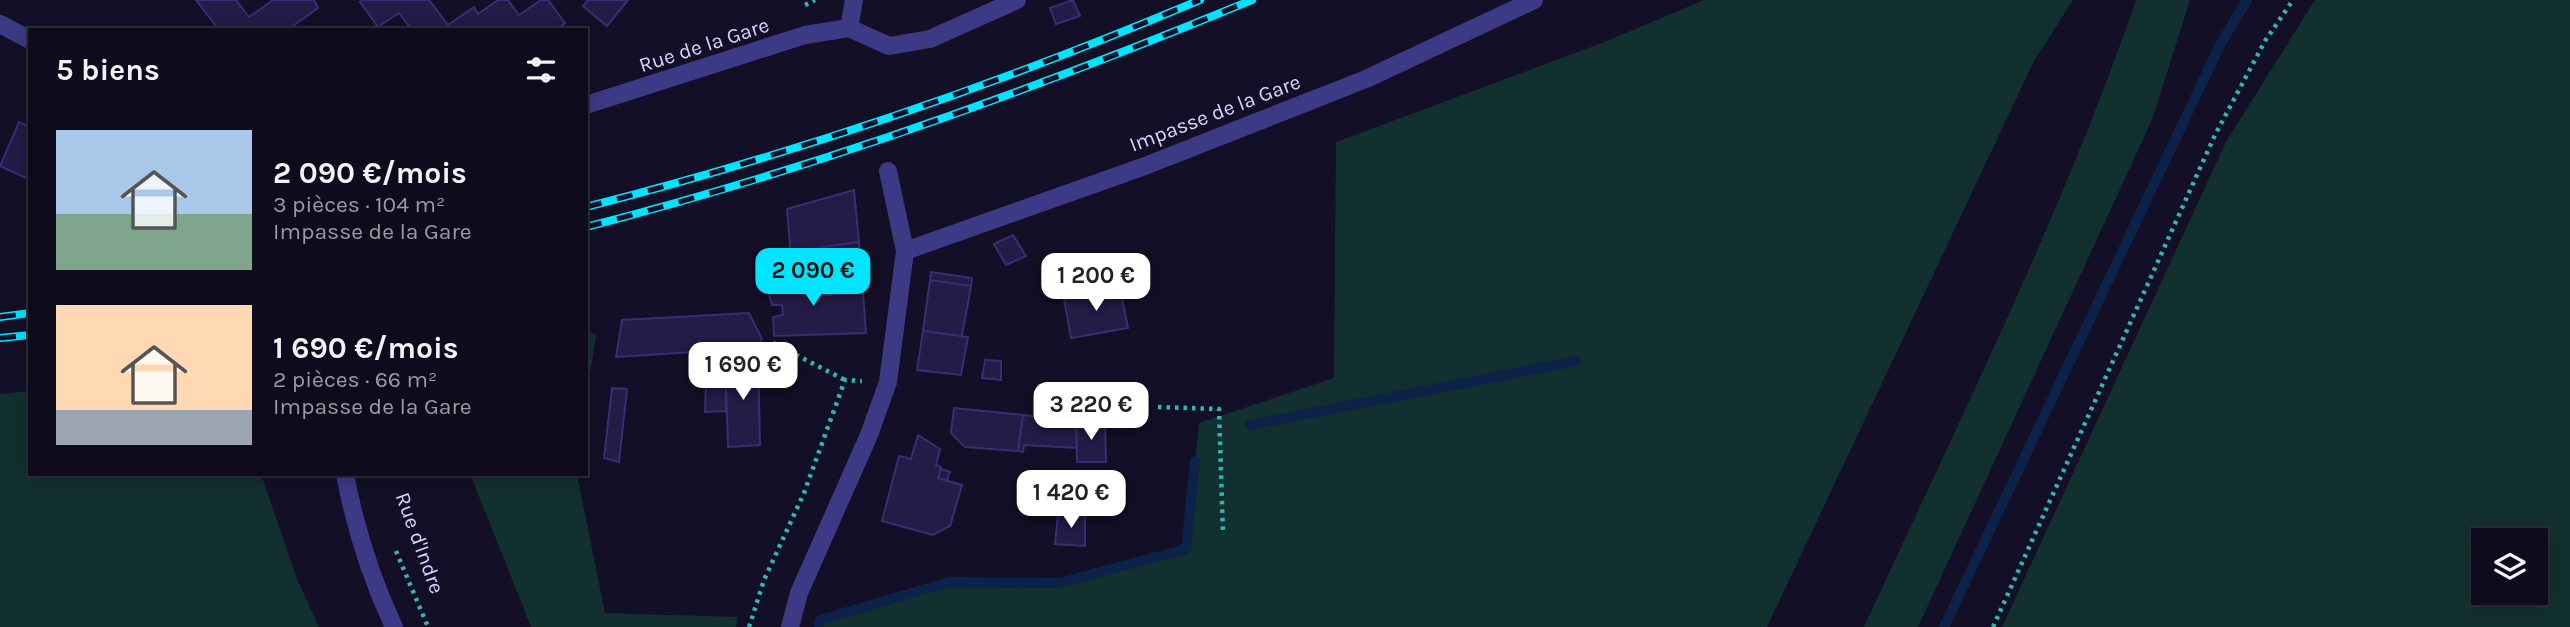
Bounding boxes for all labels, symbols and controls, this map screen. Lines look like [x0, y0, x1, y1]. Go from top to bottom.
street label: Rue de la Gare [636, 13, 772, 77]
icon: filters [522, 51, 560, 89]
text: 5 biens [56, 52, 160, 88]
street label: Impasse de la Gare [1126, 69, 1304, 157]
text: 2 090 €/mois [273, 155, 467, 191]
icon: home [112, 158, 196, 242]
text: 3 pièces · 104 m² [273, 191, 445, 218]
text: Impasse de la Gare [273, 218, 472, 245]
pin: 2 090 € [748, 248, 878, 308]
pin: 1 200 € [1031, 254, 1161, 313]
text: 2 090 € [771, 257, 855, 284]
text: 1 200 € [1057, 262, 1135, 289]
text: 1 690 €/mois [273, 330, 459, 366]
icon: home [112, 333, 196, 417]
pin: 1 690 € [678, 342, 808, 402]
text: 1 690 € [705, 351, 781, 378]
text: 2 pièces · 66 m² [273, 366, 437, 393]
pin: 3 220 € [1026, 382, 1156, 442]
text: 3 220 € [1050, 391, 1132, 418]
text: Impasse de la Gare [273, 393, 472, 420]
pin: 1 420 € [1006, 470, 1136, 530]
text: 1 420 € [1033, 479, 1109, 506]
street label: Rue d'Indre [391, 489, 449, 597]
map controls [2471, 528, 2548, 605]
button: layers [2471, 528, 2548, 605]

